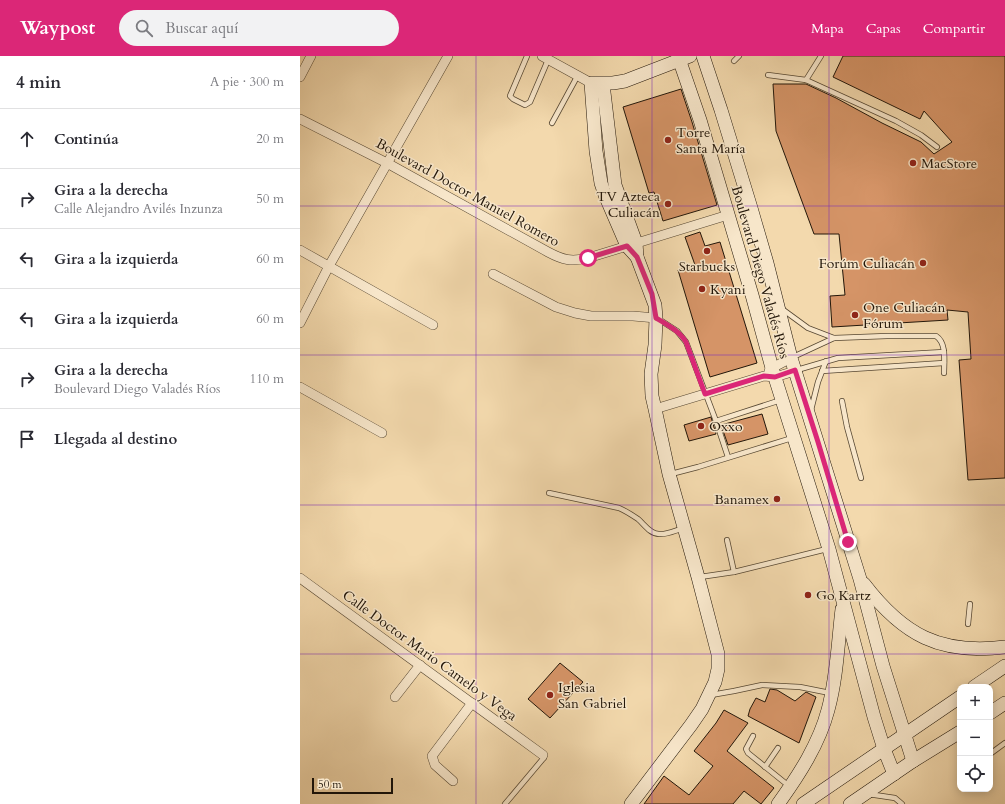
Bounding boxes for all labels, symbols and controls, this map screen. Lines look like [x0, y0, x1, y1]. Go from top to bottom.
search box [119, 10, 399, 46]
text: Waypost [20, 15, 95, 41]
icon: search [133, 17, 155, 39]
text: Buscar aquí [165, 18, 239, 38]
text: Mapa [811, 19, 844, 38]
text: Capas [866, 19, 901, 38]
text: Compartir [923, 19, 985, 38]
text: 4 min [16, 71, 61, 94]
text: A pie · 300 m [210, 73, 284, 91]
place label: Torre Santa María [676, 123, 746, 158]
icon: ahead [16, 128, 38, 150]
text: Continúa [54, 129, 119, 149]
text: 20 m [256, 130, 284, 148]
street label: Boulevard Doctor Manuel Romero [373, 134, 563, 251]
marker: Torre Santa María [663, 135, 673, 145]
place label: MacStore [921, 154, 977, 173]
marker: MacStore [908, 158, 918, 168]
text: Gira a la derecha [54, 180, 168, 200]
street label: Boulevard Diego Valadés Ríos [727, 183, 794, 361]
place label: TV Azteca Culiacán [596, 187, 660, 222]
icon: right [16, 188, 38, 210]
text: 50 m [256, 190, 284, 208]
marker: TV Azteca Culiacán [663, 199, 673, 209]
text: Calle Alejandro Avilés Inzunza [54, 200, 223, 218]
marker: Starbucks [702, 246, 712, 256]
icon: left [16, 248, 38, 270]
text: Gira a la izquierda [54, 249, 178, 269]
route start [579, 249, 597, 267]
text: 60 m [256, 250, 284, 268]
place label: Forúm Culiacán [819, 254, 915, 273]
place label: Starbucks [679, 257, 735, 276]
marker: Forúm Culiacán [918, 258, 928, 268]
place label: Kyani [710, 280, 746, 299]
marker: Kyani [697, 284, 707, 294]
place label: One Culiacán Fórum [863, 298, 946, 333]
icon: left [16, 308, 38, 330]
text: Gira a la izquierda [54, 309, 178, 329]
text: 60 m [256, 310, 284, 328]
marker: One Culiacán Fórum [850, 310, 860, 320]
text: Gira a la derecha [54, 360, 168, 380]
icon: right [16, 368, 38, 390]
text: 110 m [250, 370, 284, 388]
text: Boulevard Diego Valadés Ríos [54, 380, 220, 398]
place label: Oxxo [709, 417, 743, 436]
marker: Oxxo [696, 421, 706, 431]
icon: arrive [16, 428, 38, 450]
text: Llegada al destino [54, 429, 177, 449]
place label: Banamex [714, 490, 769, 509]
marker: Banamex [772, 494, 782, 504]
route end [839, 533, 857, 551]
street label: Calle Doctor Mario Camelo y Vega [339, 586, 521, 725]
place label: Go Kartz [816, 586, 871, 605]
marker: Go Kartz [803, 590, 813, 600]
place label: Iglesia San Gabriel [558, 678, 627, 713]
map controls [957, 684, 993, 792]
button: + [957, 684, 993, 720]
marker: Iglesia San Gabriel [545, 690, 555, 700]
button: − [957, 720, 993, 756]
button: locate [957, 756, 993, 792]
scale bar [312, 776, 393, 795]
text: 50 m [318, 777, 342, 792]

